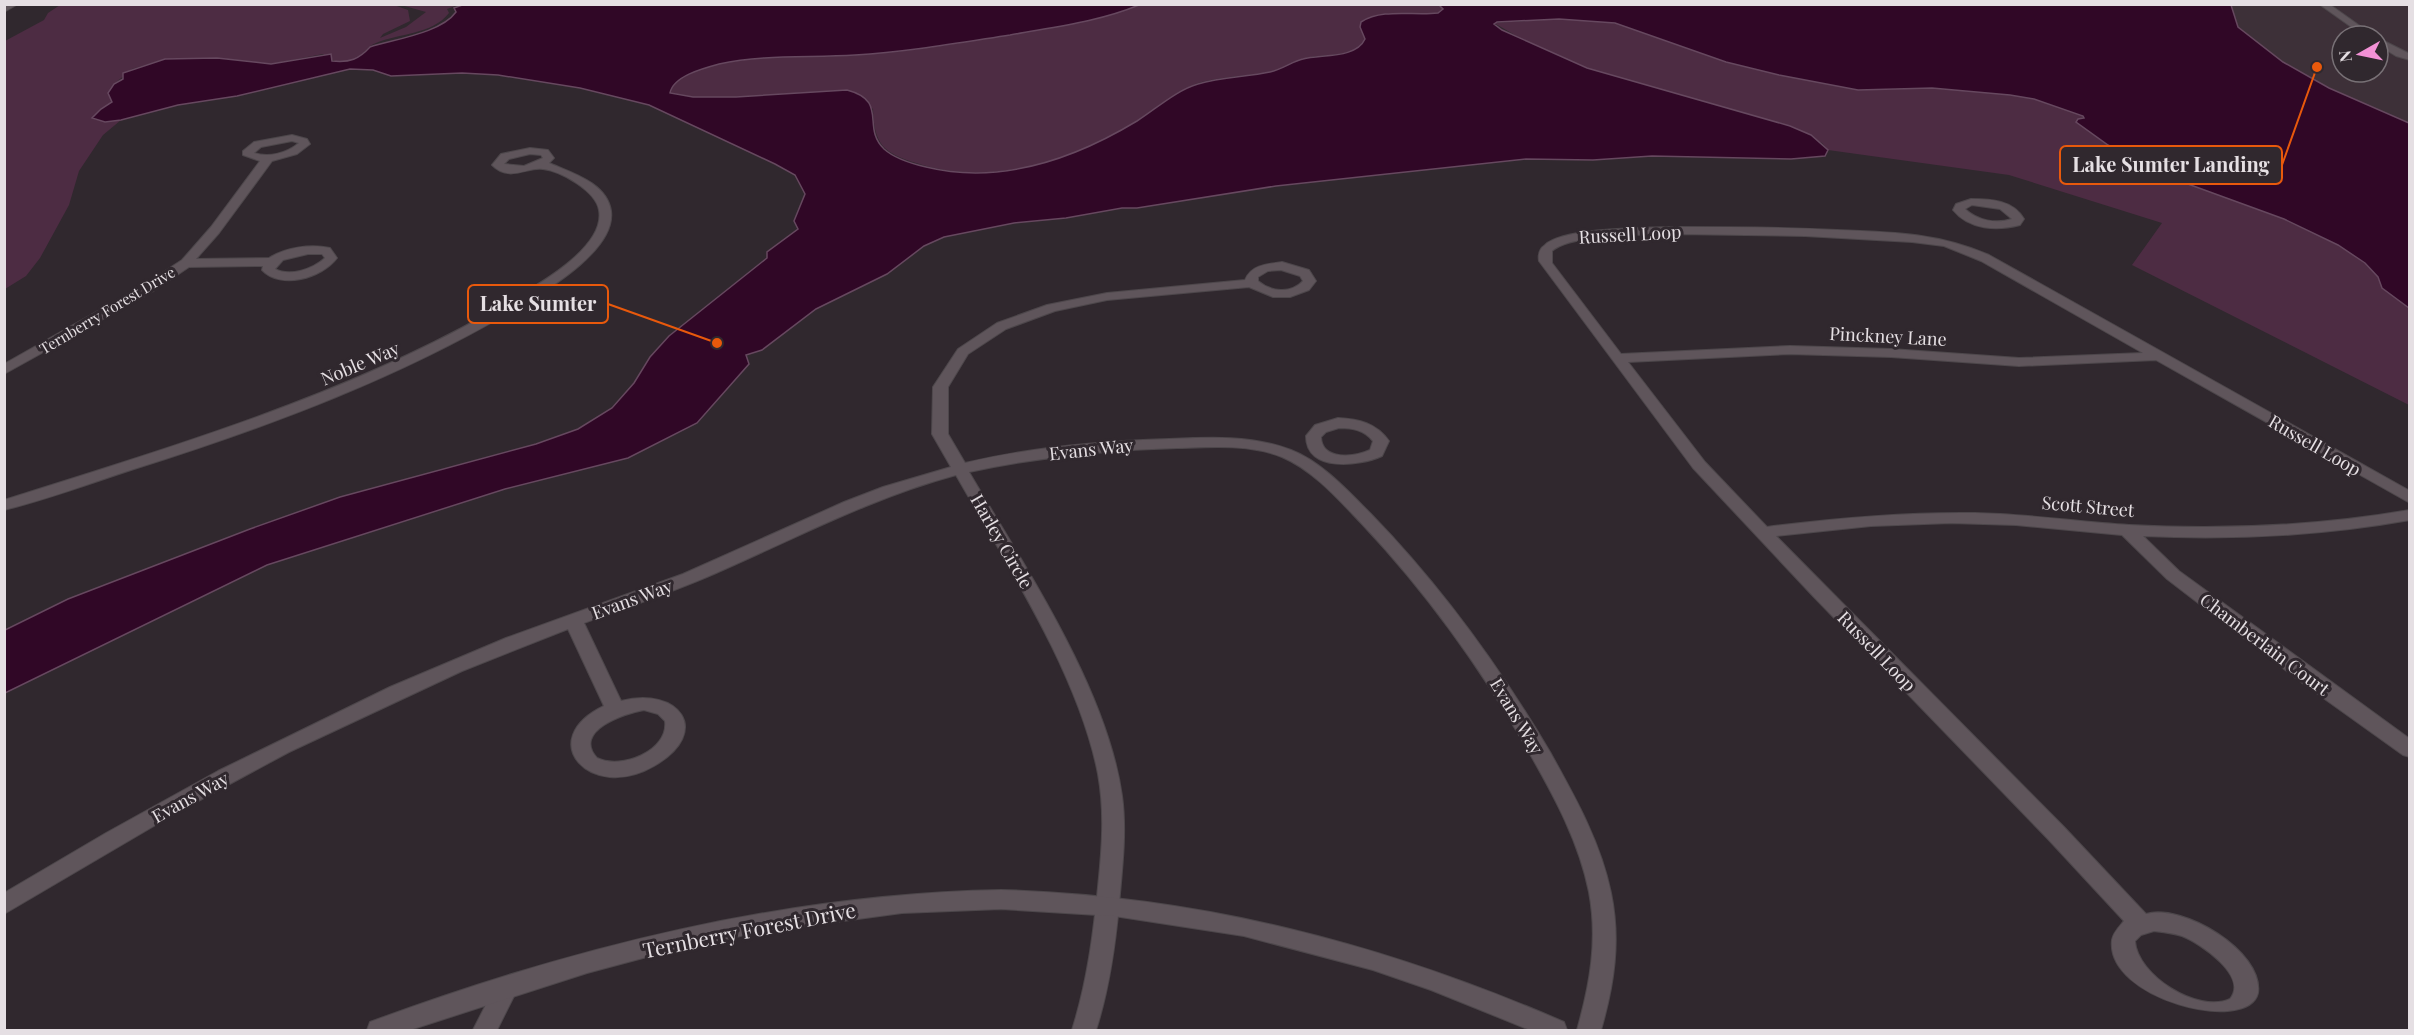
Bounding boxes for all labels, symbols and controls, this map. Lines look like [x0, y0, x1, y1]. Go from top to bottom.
north arrow [2330, 24, 2390, 84]
text: N [2333, 49, 2356, 64]
callout: Lake Sumter Landing [2060, 146, 2282, 184]
text: Lake Sumter Landing [2072, 150, 2270, 177]
street label: Russell Loop [1578, 219, 1682, 249]
street label: Ternberry Forest Drive [36, 262, 178, 358]
callout: Lake Sumter [468, 285, 608, 323]
text: Lake Sumter [480, 289, 597, 316]
street label: Pinckney Lane [1829, 321, 1947, 351]
street label: Noble Way [317, 336, 403, 390]
street label: Russell Loop [2264, 409, 2366, 481]
street label: Evans Way [1048, 433, 1134, 465]
street label: Harley Circle [965, 489, 1039, 593]
street label: Scott Street [2041, 490, 2136, 522]
street label: Evans Way [588, 573, 676, 625]
street label: Chamberlain Court [2195, 587, 2335, 701]
street label: Russell Loop [1833, 606, 1921, 696]
street label: Evans Way [1485, 674, 1549, 758]
street label: Evans Way [147, 766, 233, 828]
street label: Ternberry Forest Drive [640, 895, 858, 963]

